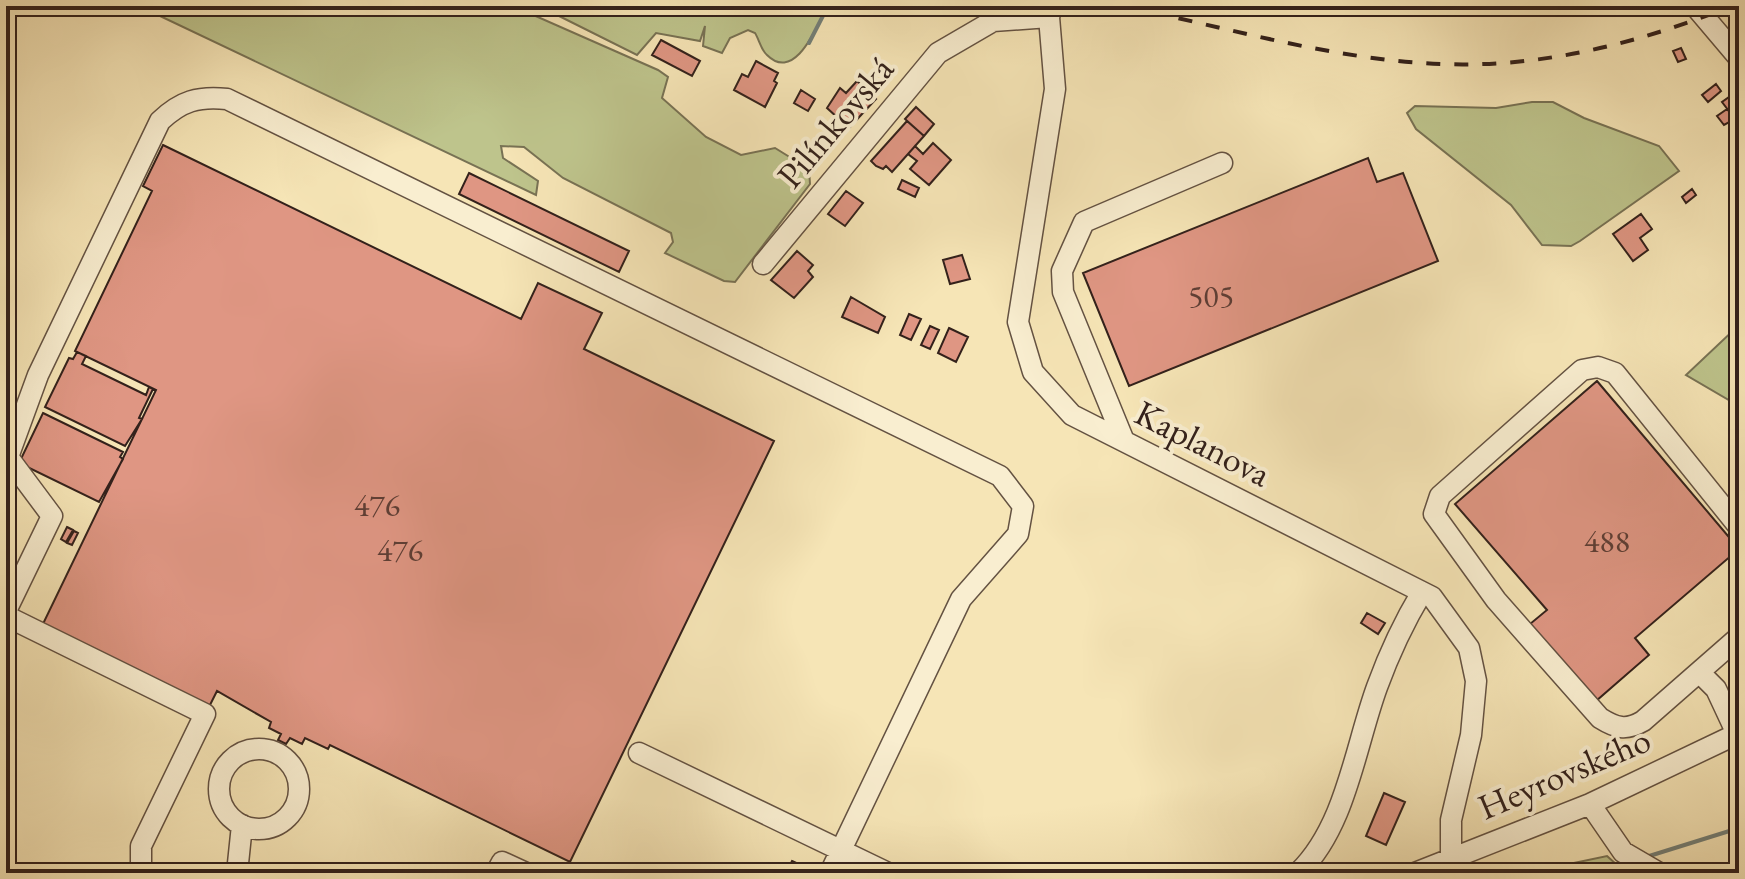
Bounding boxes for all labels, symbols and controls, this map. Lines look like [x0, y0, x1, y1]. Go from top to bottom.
street label: Pilínkovská [766, 46, 904, 198]
house number: 505 [1188, 275, 1234, 317]
street label: Kaplanova [1127, 389, 1279, 497]
house number: 476 [354, 484, 400, 526]
house number: 488 [1584, 520, 1630, 562]
house number: 476 [377, 529, 423, 571]
street label: Heyrovského [1471, 716, 1657, 830]

